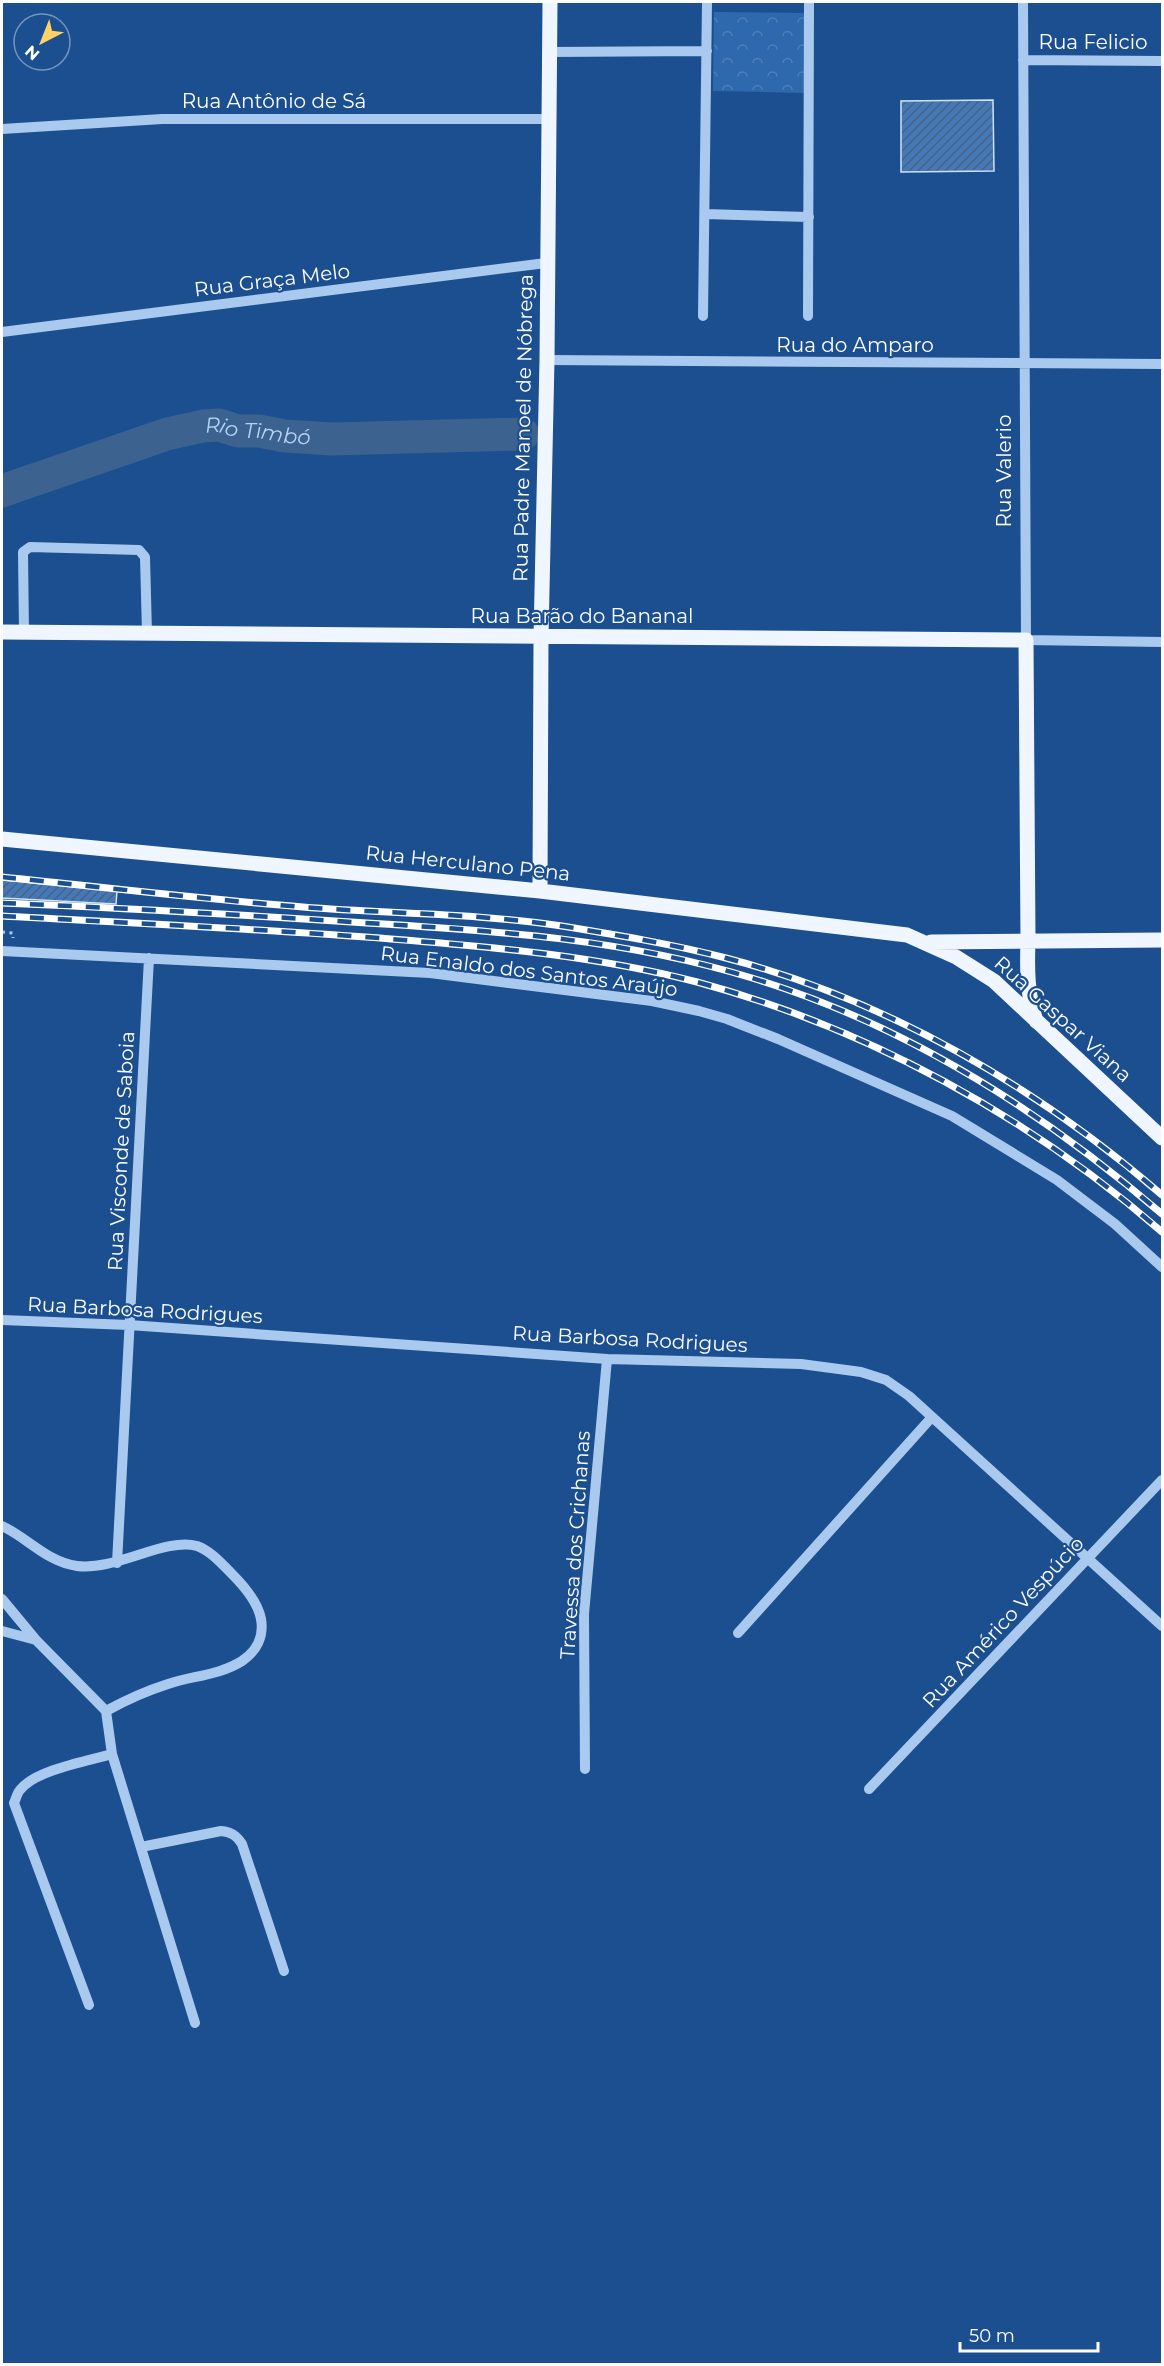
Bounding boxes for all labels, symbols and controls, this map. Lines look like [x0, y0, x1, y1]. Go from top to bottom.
north arrow [12, 12, 72, 72]
street label: Rua Felicio [1038, 30, 1148, 54]
text: N [21, 41, 43, 64]
street label: Rua Antônio de Sá [182, 89, 366, 113]
street label: Rua Graça Melo [193, 259, 351, 301]
street label: Rua Padre Manoel de Nóbrega [508, 274, 538, 582]
street label: Rua do Amparo [776, 333, 934, 357]
water label: Rio Timbó [204, 412, 311, 450]
street label: Rua Valerio [992, 415, 1016, 527]
street label: Rua Barão do Bananal [471, 604, 693, 628]
street label: Rua Herculano Pena [364, 840, 572, 886]
street label: Rua Enaldo dos Santos Araújo [379, 941, 679, 1001]
street label: Rua Gaspar Viana [989, 951, 1137, 1087]
street label: Rua Visconde de Saboia [103, 1031, 139, 1271]
street label: Rua Barbosa Rodrigues [27, 1292, 263, 1328]
street label: Rua Barbosa Rodrigues [512, 1321, 748, 1357]
street label: Travessa dos Crichanas [555, 1430, 595, 1660]
street label: Rua Américo Vespúcio [917, 1531, 1089, 1713]
scale bar [960, 2315, 1098, 2353]
text: 50 m [969, 2325, 1015, 2347]

